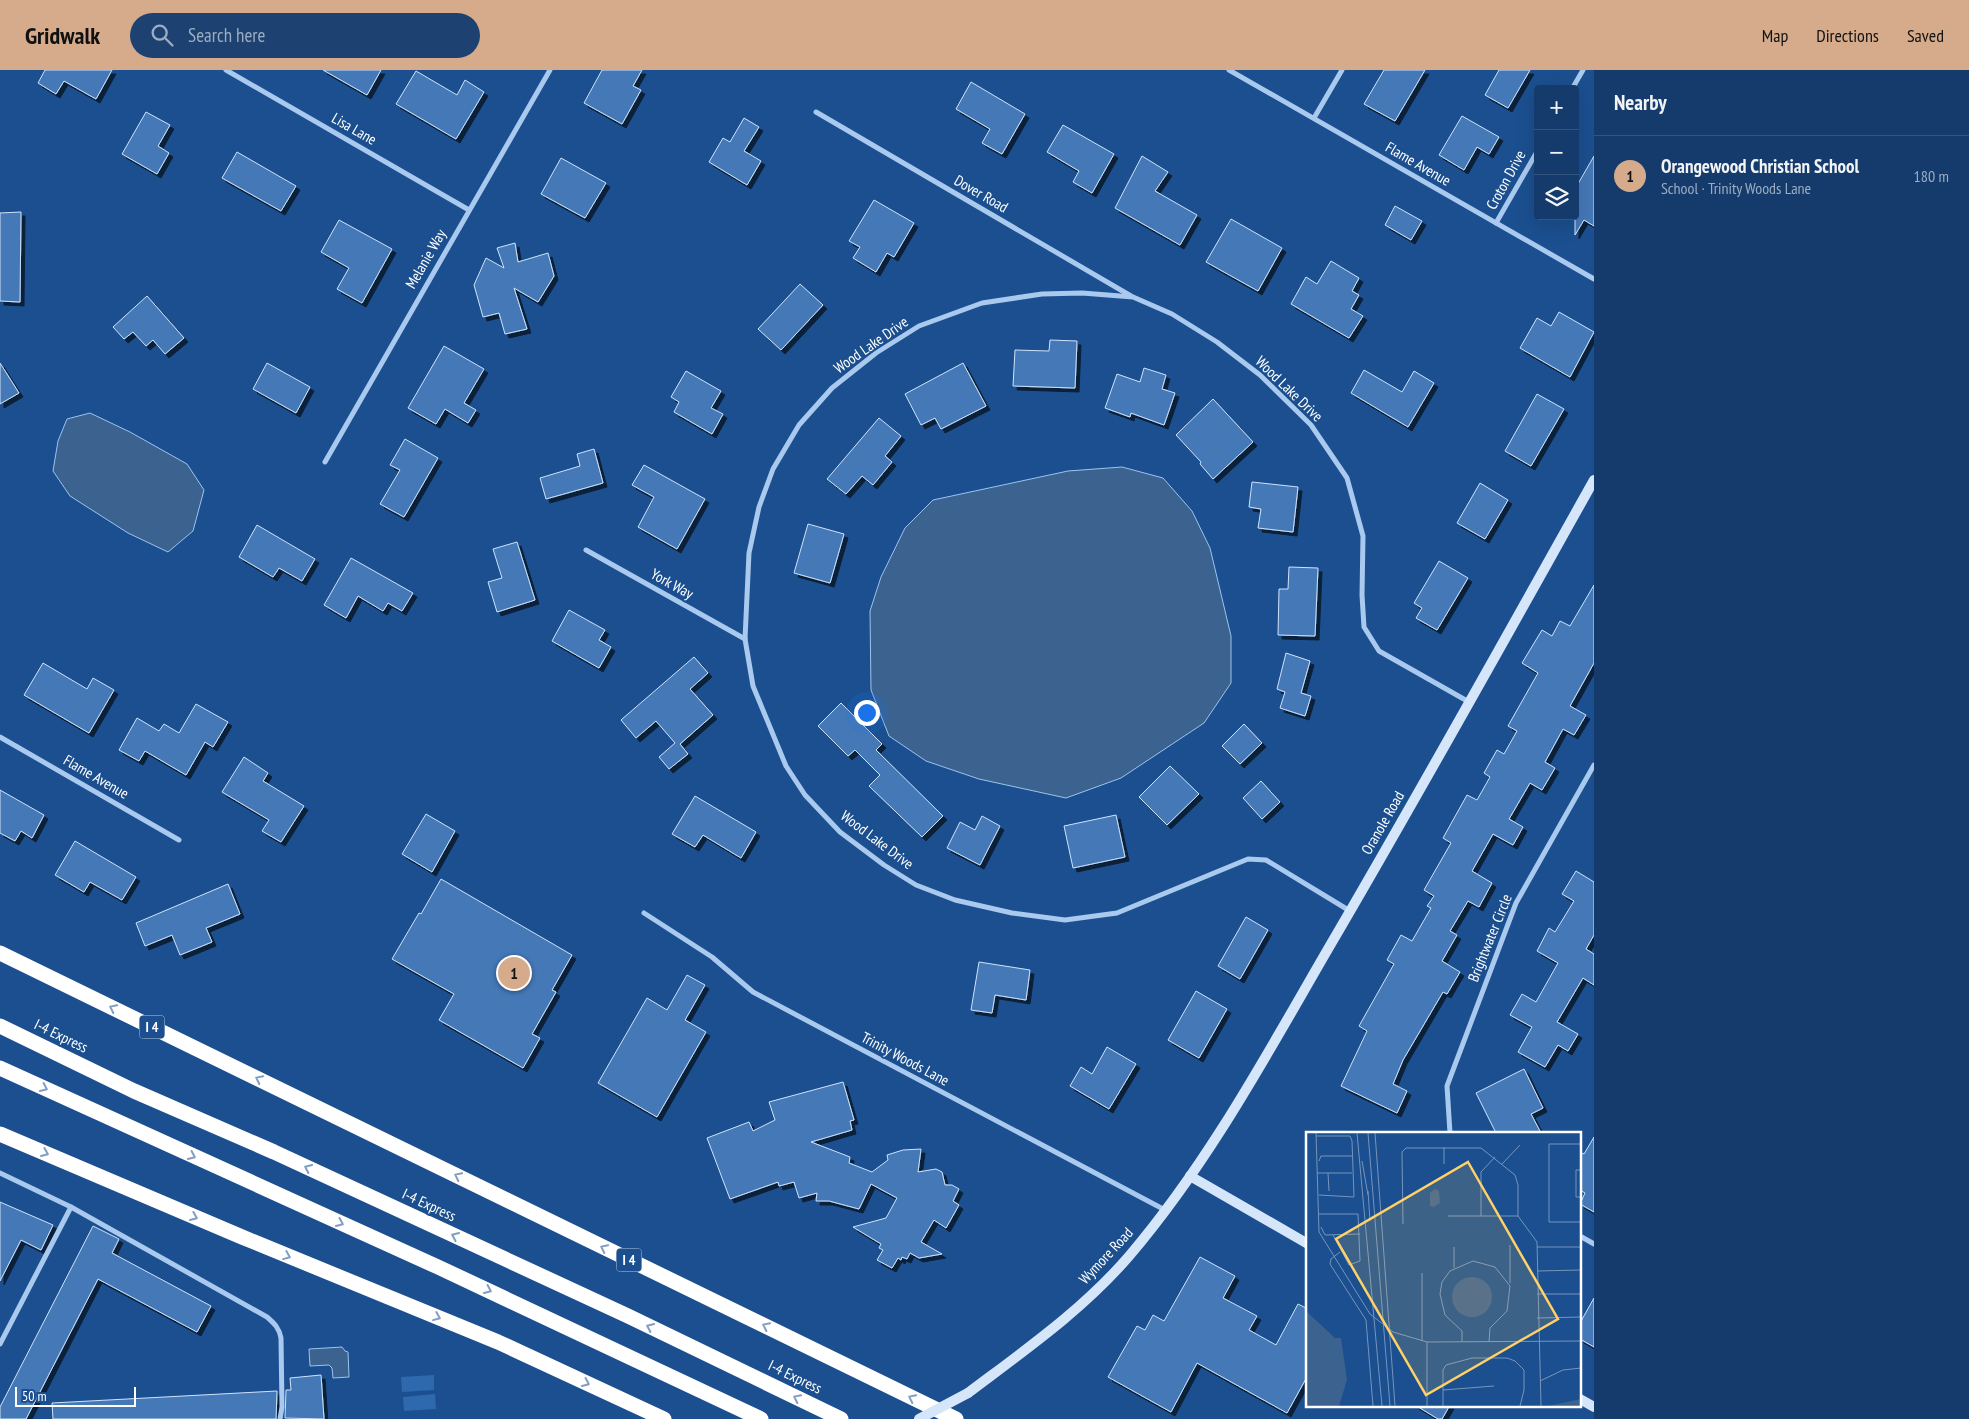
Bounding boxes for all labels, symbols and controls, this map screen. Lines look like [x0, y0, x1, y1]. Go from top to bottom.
search box [130, 13, 480, 58]
text: Gridwalk [25, 20, 100, 51]
icon: search [148, 21, 176, 49]
text: Search here [188, 23, 265, 47]
text: Map [1762, 24, 1788, 47]
text: Directions [1816, 24, 1879, 47]
text: Saved [1907, 24, 1944, 47]
map controls [1534, 85, 1579, 220]
button: + [1534, 85, 1579, 130]
text: Nearby [1614, 89, 1667, 116]
street label: Lisa Lane [328, 108, 380, 149]
button: − [1534, 130, 1579, 175]
street label: Flame Avenue [1382, 137, 1454, 190]
street label: Croton Drive [1482, 147, 1530, 213]
text: Orangewood Christian School [1661, 154, 1859, 178]
text: 1 [1626, 166, 1634, 186]
text: 180 m [1914, 166, 1949, 186]
street label: Dover Road [951, 171, 1012, 217]
button: layers [1534, 175, 1579, 220]
text: School · Trinity Woods Lane [1661, 178, 1811, 198]
street label: Melanie Way [401, 225, 450, 292]
street label: Wood Lake Drive [830, 312, 912, 377]
street label: Wood Lake Drive [1252, 352, 1327, 426]
street label: York Way [648, 564, 697, 603]
your location [854, 700, 880, 726]
street label: Flame Avenue [60, 750, 132, 803]
street label: Oranole Road [1357, 788, 1408, 858]
street label: Wood Lake Drive [837, 806, 918, 873]
street label: Brightwater Circle [1463, 891, 1516, 985]
pin: 1 [498, 954, 530, 992]
one-way arrow [109, 1004, 118, 1014]
street label: I-4 Express [31, 1014, 91, 1057]
road number: I 4 [140, 1016, 164, 1039]
street label: Trinity Woods Lane [858, 1027, 952, 1090]
one-way arrow [255, 1075, 264, 1085]
one-way arrow [39, 1082, 48, 1093]
inset map [1306, 1132, 1582, 1406]
one-way arrow [40, 1147, 49, 1158]
one-way arrow [187, 1149, 196, 1160]
one-way arrow [304, 1164, 313, 1174]
one-way arrow [454, 1172, 463, 1182]
street label: I-4 Express [399, 1184, 459, 1225]
one-way arrow [189, 1211, 198, 1222]
one-way arrow [335, 1216, 344, 1227]
street label: Wymore Road [1075, 1223, 1137, 1288]
one-way arrow [452, 1233, 461, 1243]
one-way arrow [600, 1243, 609, 1254]
road number: I 4 [616, 1248, 642, 1272]
one-way arrow [282, 1250, 290, 1260]
one-way arrow [483, 1284, 492, 1295]
one-way arrow [432, 1311, 441, 1322]
one-way arrow [762, 1322, 771, 1333]
one-way arrow [647, 1323, 656, 1333]
street label: I-4 Express [765, 1355, 825, 1398]
one-way arrow [581, 1376, 590, 1387]
scale bar [15, 1384, 136, 1407]
text: 50 m [22, 1387, 47, 1405]
one-way arrow [793, 1393, 802, 1404]
one-way arrow [908, 1393, 917, 1404]

